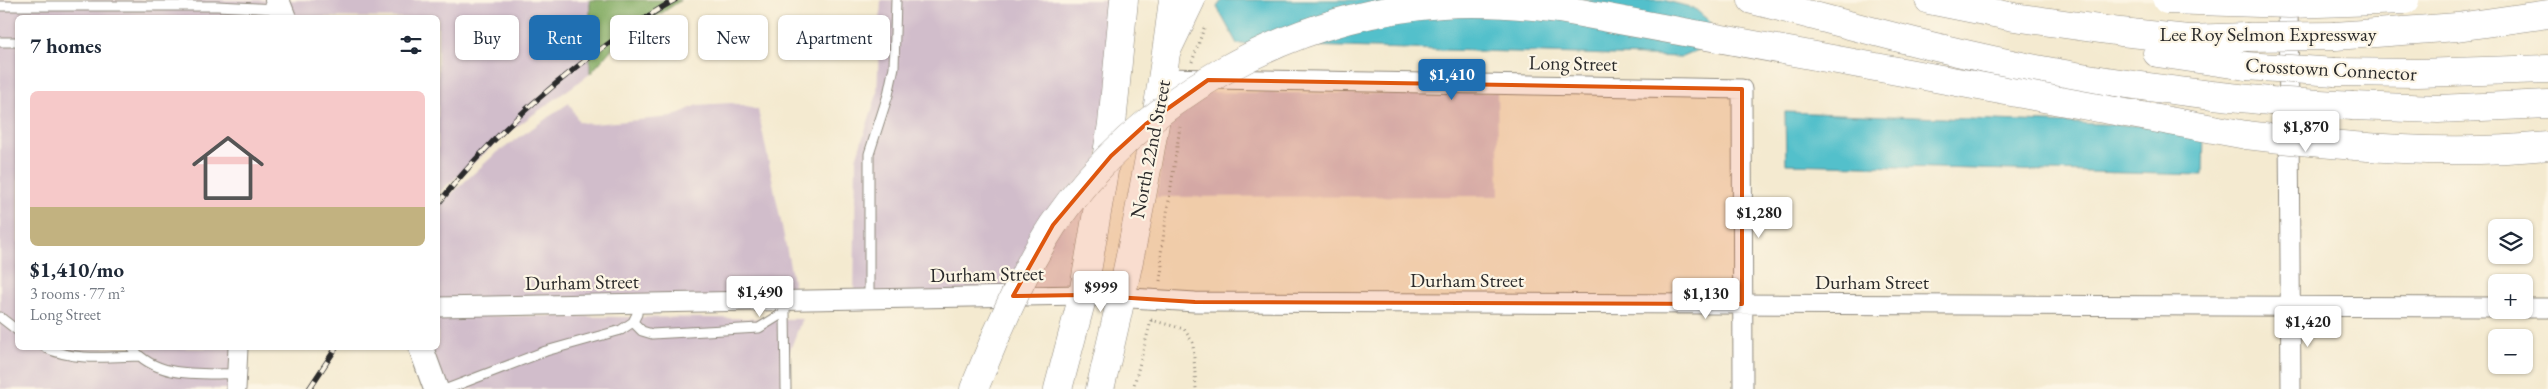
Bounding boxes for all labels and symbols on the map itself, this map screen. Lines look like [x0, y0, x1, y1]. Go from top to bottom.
street label: Lee Roy Selmon Expressway [2159, 21, 2377, 47]
street label: Long Street [1528, 49, 1618, 77]
street label: Crosstown Connector [2245, 52, 2418, 86]
pin: $1,410 [1411, 58, 1493, 101]
street label: North 22nd Street [1124, 77, 1176, 221]
pin: $1,870 [2265, 110, 2347, 153]
pin: $1,280 [1718, 196, 1800, 239]
street label: Durham Street [930, 260, 1045, 288]
street label: Durham Street [1410, 267, 1525, 293]
street label: Durham Street [525, 268, 640, 296]
street label: Durham Street [1815, 269, 1930, 295]
pin: $999 [1071, 270, 1131, 313]
pin: $1,490 [719, 276, 801, 318]
pin: $1,130 [1665, 278, 1747, 320]
pin: $1,420 [2267, 306, 2349, 348]

